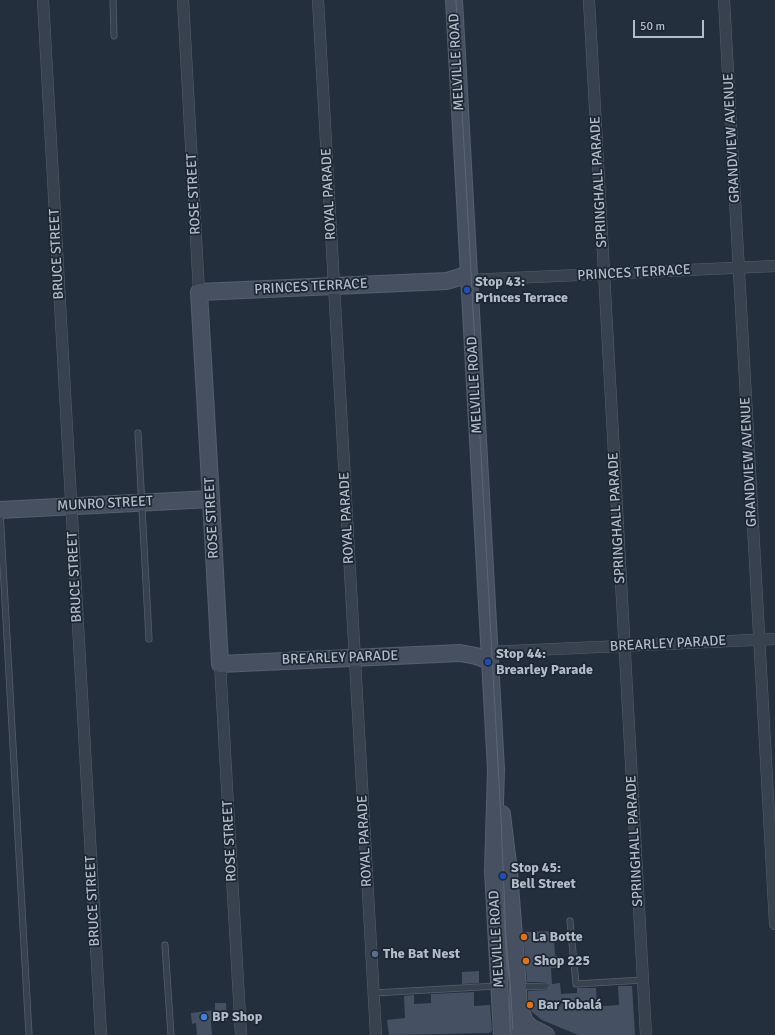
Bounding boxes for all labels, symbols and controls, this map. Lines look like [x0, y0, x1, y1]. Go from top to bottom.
scale bar [635, 12, 706, 38]
street label: MELVILLE ROAD [446, 13, 468, 111]
text: 50 m [640, 19, 665, 34]
street label: GRANDVIEW AVENUE [720, 73, 744, 203]
street label: SPRINGHALL PARADE [587, 116, 611, 248]
street label: ROYAL PARADE [318, 148, 340, 240]
street label: ROSE STREET [183, 153, 205, 235]
street label: BRUCE STREET [46, 208, 68, 300]
street label: PRINCES TERRACE [577, 262, 691, 284]
place label: Stop 43: Princes Terrace [475, 274, 568, 306]
street label: PRINCES TERRACE [254, 276, 368, 298]
marker: Stop 43: Princes Terrace [462, 285, 472, 295]
street label: MELVILLE ROAD [464, 336, 486, 434]
street label: GRANDVIEW AVENUE [737, 397, 761, 527]
street label: SPRINGHALL PARADE [605, 452, 629, 584]
street label: ROYAL PARADE [336, 472, 358, 564]
street label: ROSE STREET [201, 477, 223, 559]
street label: MUNRO STREET [57, 493, 153, 515]
street label: BRUCE STREET [64, 531, 86, 623]
street label: BREARLEY PARADE [609, 633, 727, 655]
place label: Stop 44: Brearley Parade [496, 646, 593, 678]
street label: BREARLEY PARADE [281, 648, 399, 668]
marker: Stop 44: Brearley Parade [483, 657, 493, 667]
street label: SPRINGHALL PARADE [623, 775, 647, 907]
street label: ROYAL PARADE [354, 795, 376, 887]
street label: ROSE STREET [219, 800, 241, 882]
street label: BRUCE STREET [82, 855, 104, 947]
place label: Stop 45: Bell Street [511, 860, 576, 892]
marker: Stop 45: Bell Street [498, 871, 508, 881]
street label: MELVILLE ROAD [486, 890, 508, 988]
place label: La Botte [532, 929, 583, 945]
marker: La Botte [519, 932, 529, 942]
place label: The Bat Nest [383, 946, 460, 962]
marker: The Bat Nest [370, 949, 380, 959]
place label: Shop 225 [534, 953, 590, 969]
marker: Shop 225 [521, 956, 531, 966]
place label: Bar Tobalá [538, 997, 602, 1013]
marker: Bar Tobalá [525, 1000, 535, 1010]
place label: BP Shop [212, 1009, 262, 1025]
marker: BP Shop [199, 1012, 209, 1022]

